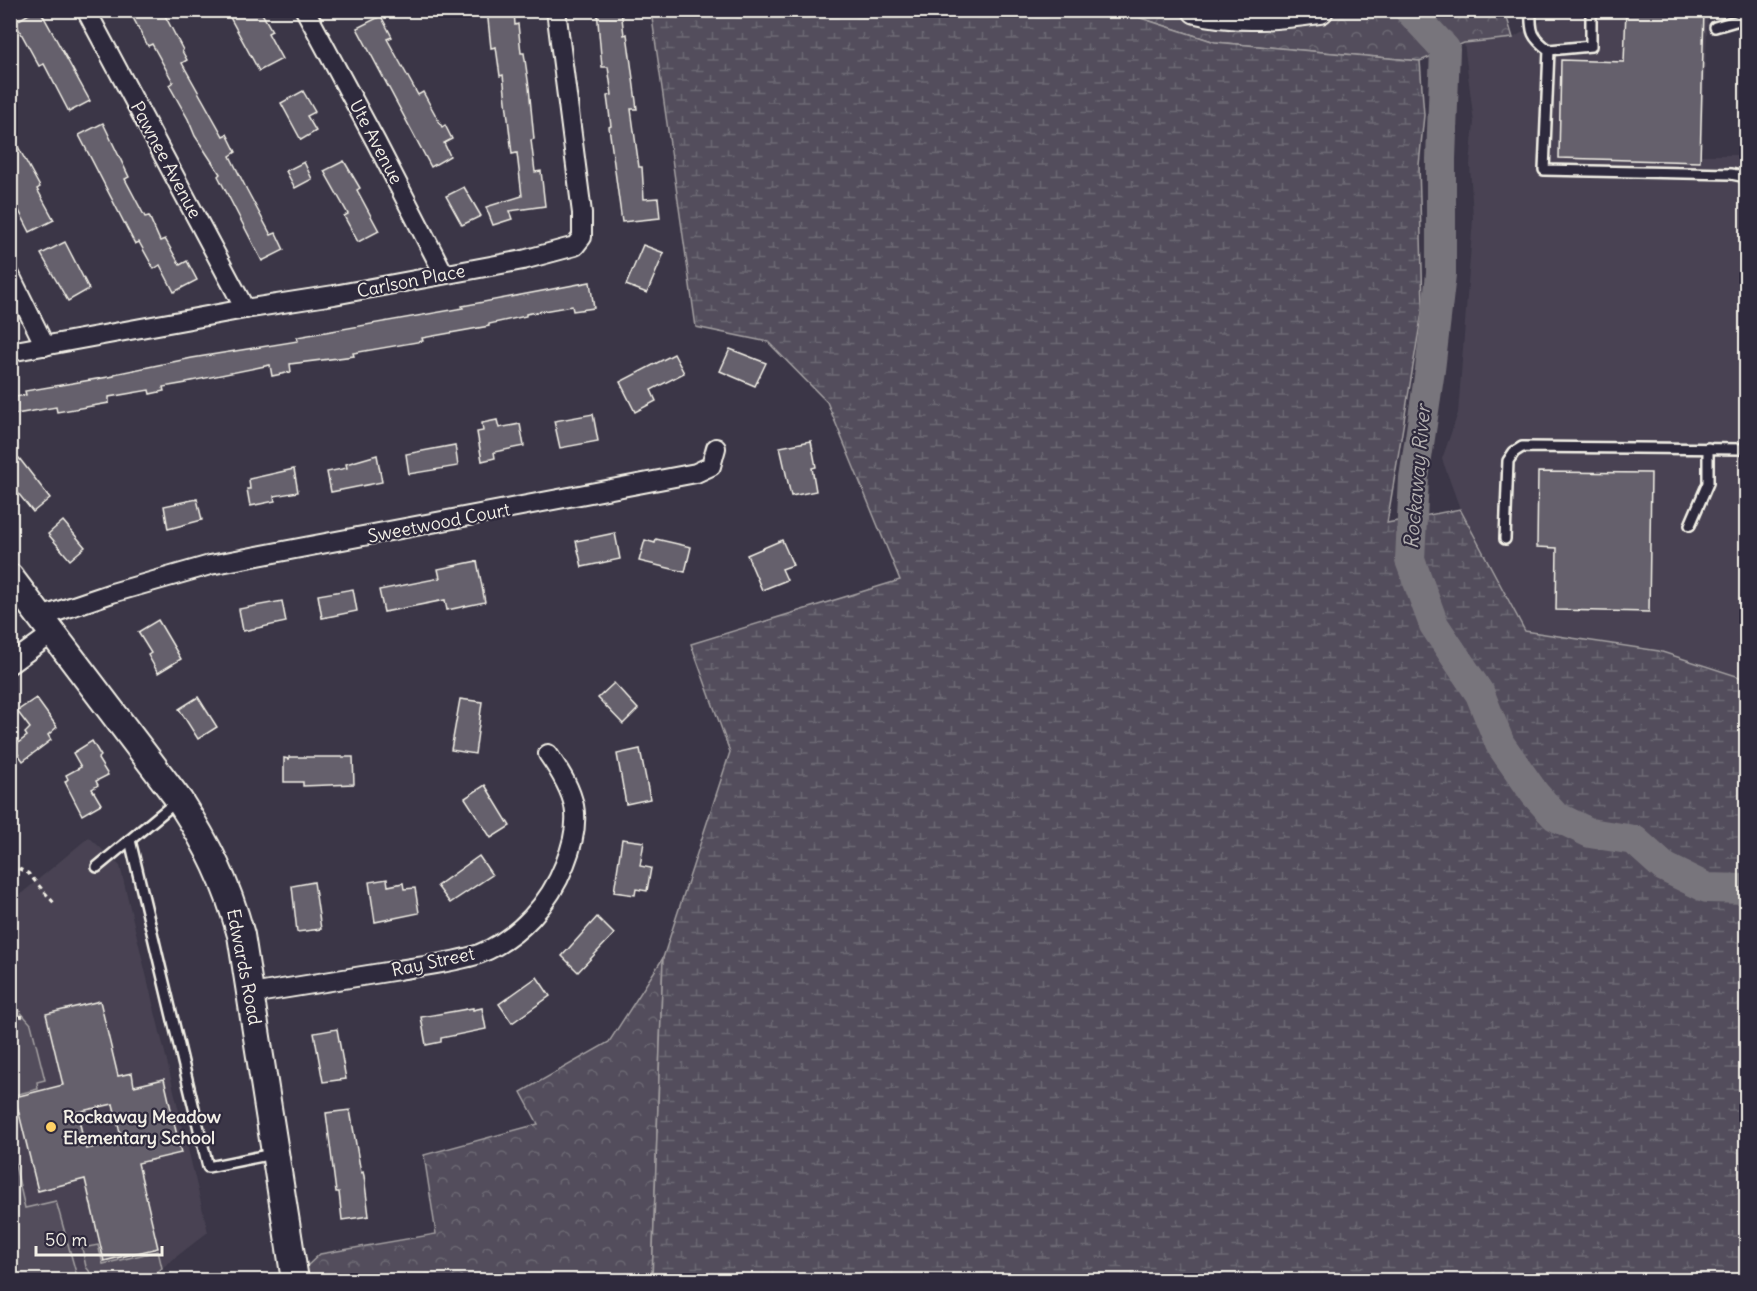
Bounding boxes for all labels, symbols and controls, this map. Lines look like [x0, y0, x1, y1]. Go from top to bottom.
street label: Ute Avenue [345, 96, 408, 188]
street label: Pawnee Avenue [126, 97, 207, 222]
street label: Carlson Place [355, 259, 467, 302]
water label: Rockaway River [1398, 401, 1435, 550]
street label: Sweetwood Court [366, 497, 512, 548]
street label: Edwards Road [222, 907, 267, 1027]
street label: Ray Street [389, 942, 476, 982]
place label: Rockaway Meadow Elementary School [63, 1105, 222, 1149]
marker: Rockaway Meadow Elementary School [44, 1120, 58, 1134]
scale bar [36, 1219, 162, 1257]
text: 50 m [45, 1228, 87, 1251]

